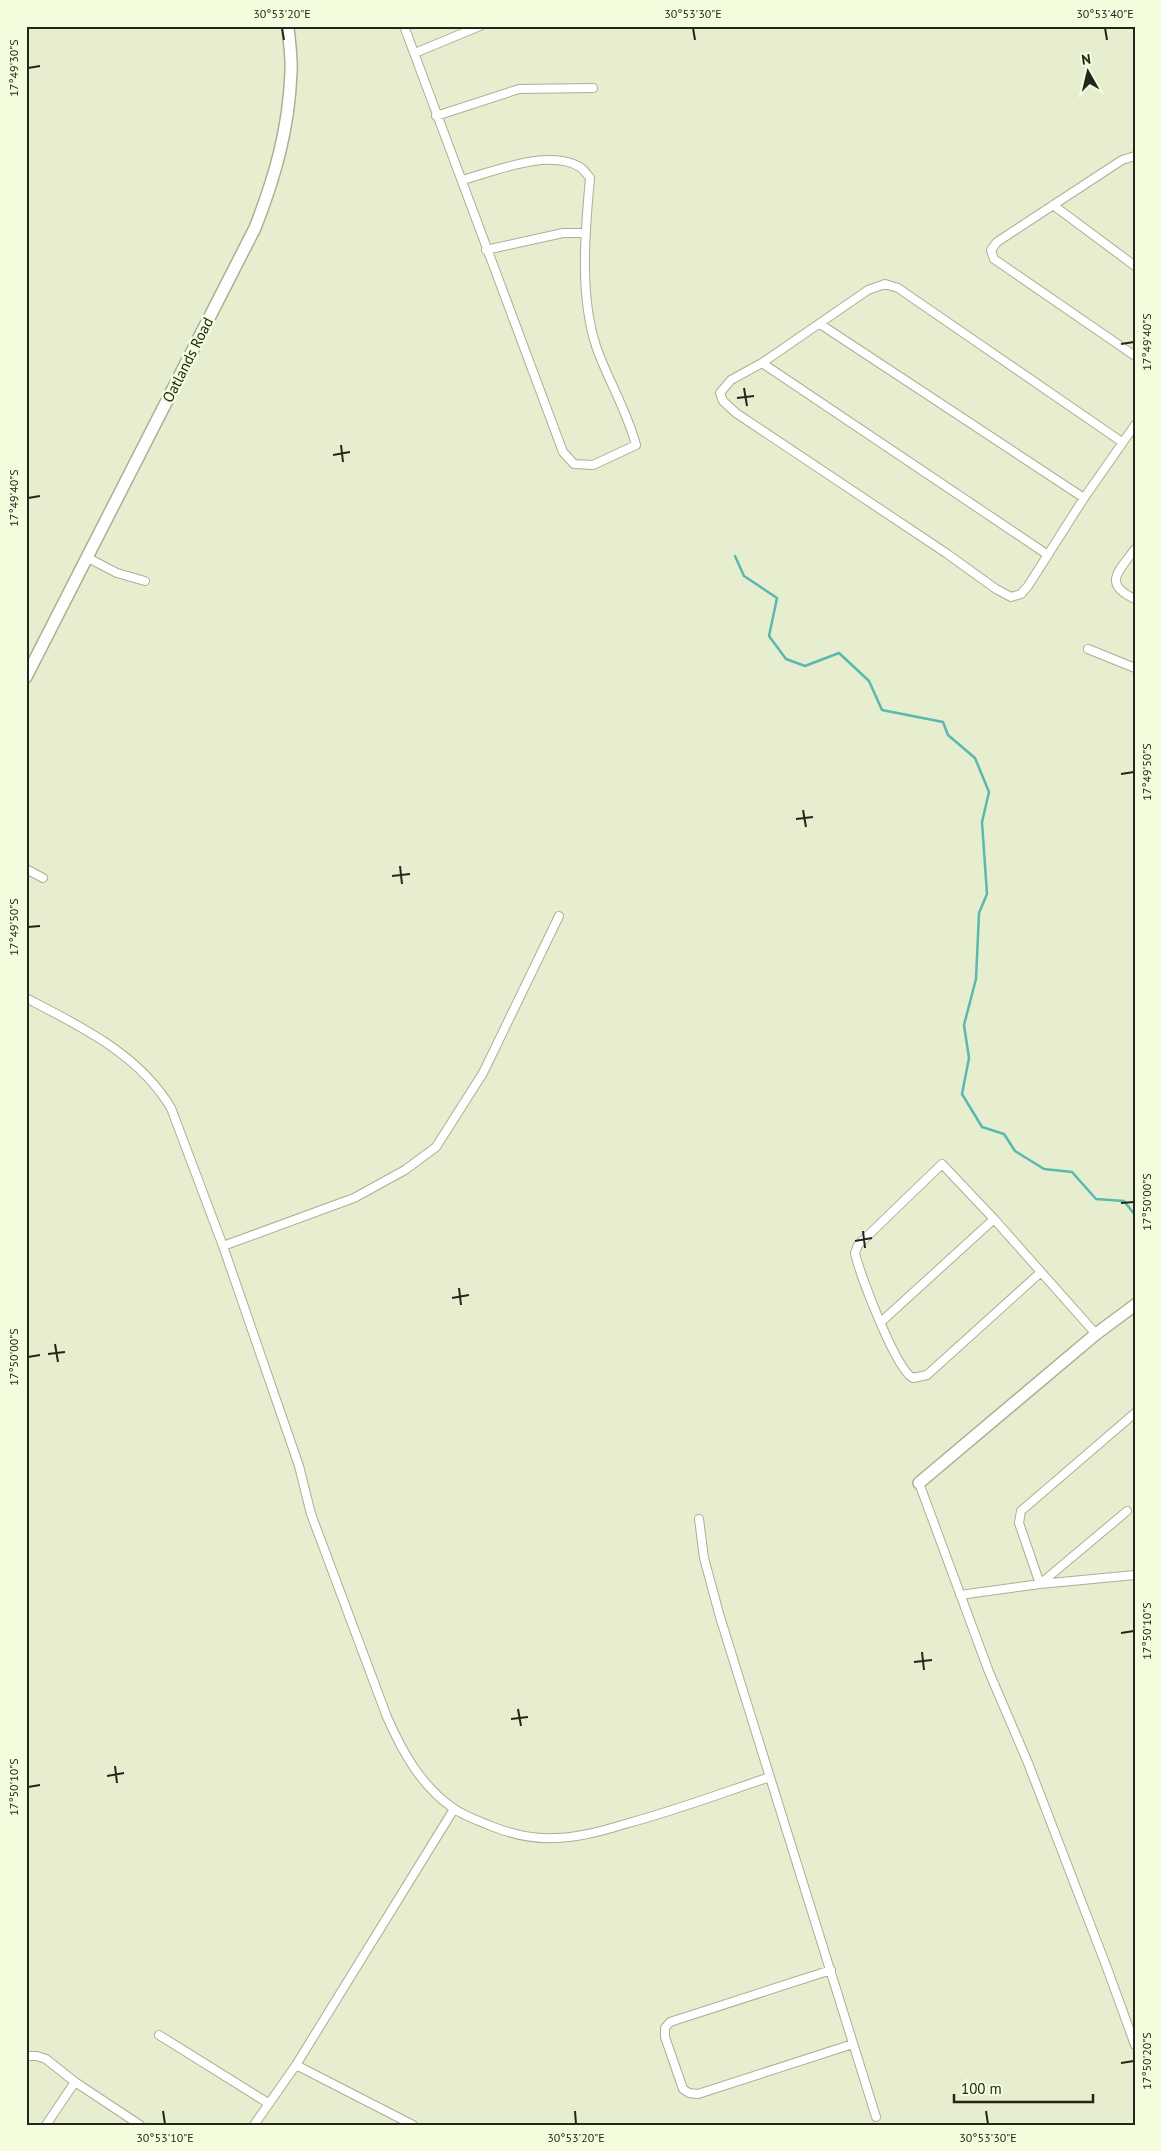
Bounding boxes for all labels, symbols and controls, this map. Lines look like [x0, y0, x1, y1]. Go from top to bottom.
text: 30°53'20"E [253, 6, 311, 21]
text: 30°53'30"E [664, 6, 722, 21]
text: 30°53'40"E [1076, 6, 1134, 21]
text: 17°49'30"S [6, 39, 21, 97]
north arrow [1064, 48, 1114, 98]
text: N [1080, 50, 1092, 69]
text: 17°49'40"S [1139, 313, 1154, 371]
street label: Oatlands Road [158, 314, 217, 406]
text: 17°49'40"S [6, 469, 21, 527]
text: 17°49'50"S [1139, 743, 1154, 801]
text: 17°49'50"S [6, 898, 21, 956]
text: 17°50'00"S [1139, 1173, 1154, 1231]
text: 17°50'00"S [6, 1328, 21, 1386]
text: 17°50'10"S [1139, 1602, 1154, 1660]
text: 17°50'10"S [6, 1758, 21, 1816]
text: 17°50'20"S [1139, 2032, 1154, 2090]
scale bar [954, 2071, 1092, 2103]
text: 100 m [961, 2079, 1002, 2098]
text: 30°53'10"E [136, 2130, 194, 2145]
text: 30°53'20"E [547, 2130, 605, 2145]
text: 30°53'30"E [959, 2130, 1017, 2145]

